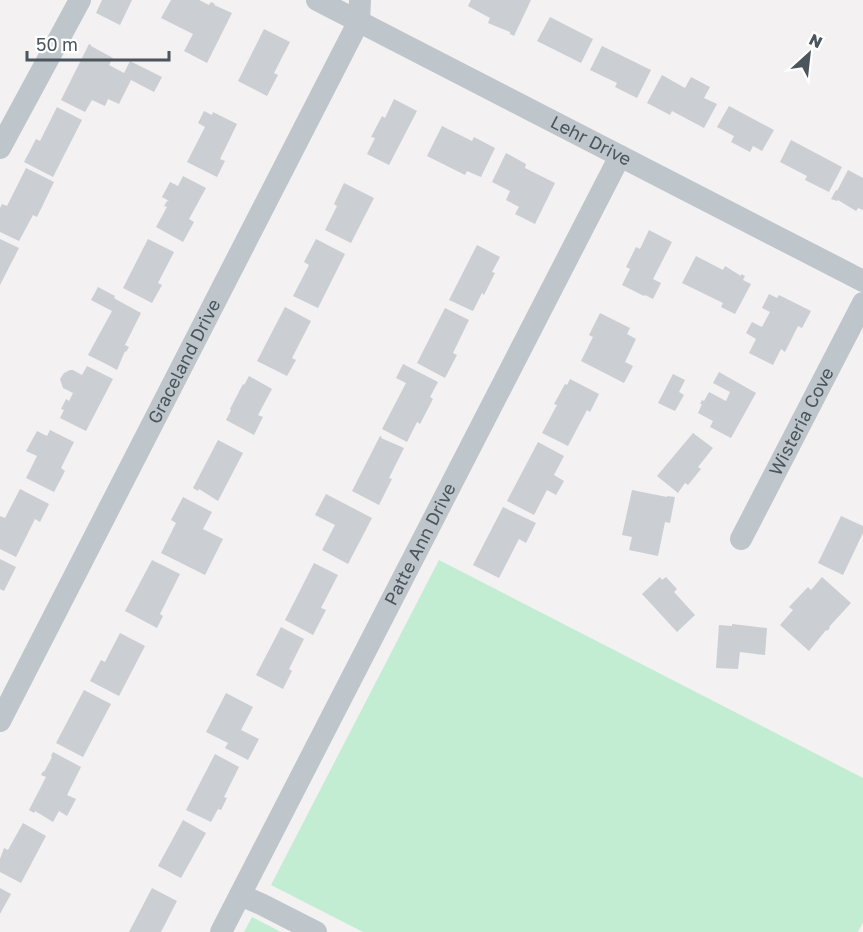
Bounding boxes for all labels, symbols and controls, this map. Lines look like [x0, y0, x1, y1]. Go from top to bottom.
scale bar [27, 24, 170, 62]
north arrow [779, 24, 839, 84]
text: N [806, 29, 826, 52]
text: 50 m [36, 33, 78, 55]
street label: Lehr Drive [547, 110, 635, 170]
street label: Graceland Drive [142, 295, 225, 427]
street label: Wisteria Cove [764, 363, 838, 479]
street label: Patte Ann Drive [379, 479, 460, 608]

